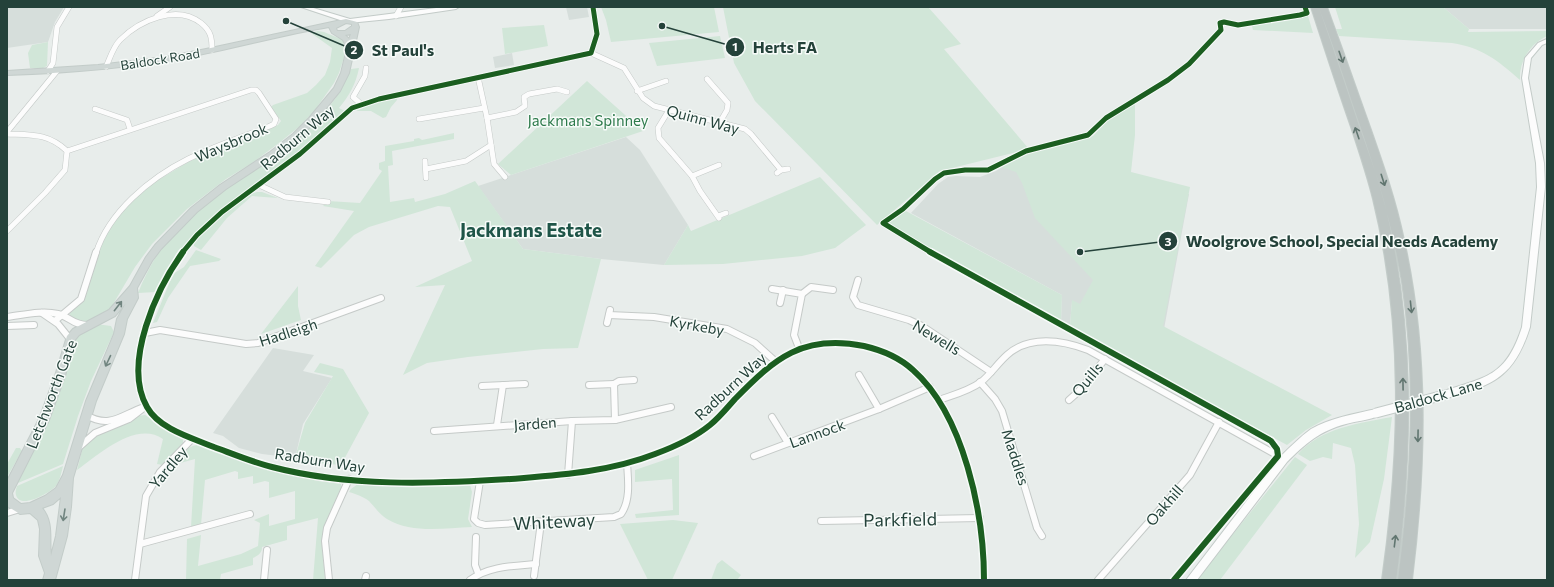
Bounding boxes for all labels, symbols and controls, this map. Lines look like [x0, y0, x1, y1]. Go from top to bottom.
callout: Herts FA [725, 33, 826, 61]
callout: St Paul's [344, 36, 442, 64]
text: Herts FA [753, 37, 818, 56]
text: 1 [732, 39, 738, 53]
text: St Paul's [372, 40, 434, 59]
text: 2 [351, 42, 358, 56]
street label: Baldock Road [119, 45, 201, 73]
one-way arrow [1338, 50, 1345, 63]
street label: Radburn Way [256, 101, 338, 173]
street label: Quinn Way [665, 101, 742, 137]
park label: Jackmans Spinney [527, 111, 649, 129]
street label: Waysbrook [192, 119, 270, 165]
one-way arrow [1353, 128, 1361, 140]
one-way arrow [1380, 173, 1387, 186]
district label: Jackmans Estate [460, 218, 602, 241]
callout: Woolgrove School, Special Needs Academy [1158, 227, 1506, 255]
text: Woolgrove School, Special Needs Academy [1186, 231, 1498, 250]
text: 3 [1165, 234, 1172, 248]
one-way arrow [113, 300, 122, 311]
one-way arrow [1407, 300, 1414, 313]
street label: Kyrkeby [668, 311, 726, 339]
street label: Hadleigh [257, 314, 319, 350]
street label: Newells [910, 316, 965, 358]
street label: Letchworth Gate [22, 337, 80, 451]
street label: Radburn Way [691, 348, 770, 424]
one-way arrow [104, 355, 111, 367]
street label: Quills [1068, 358, 1107, 400]
street label: Baldock Lane [1392, 374, 1484, 416]
one-way arrow [1399, 378, 1407, 391]
street label: Jarden [513, 413, 557, 433]
street label: Lannock [787, 415, 847, 451]
street label: Maddles [998, 427, 1034, 487]
one-way arrow [1414, 429, 1422, 442]
street label: Yardley [145, 442, 191, 492]
street label: Radburn Way [274, 444, 367, 476]
street label: Oakhill [1141, 481, 1187, 529]
street label: Parkfield [863, 507, 937, 531]
one-way arrow [60, 508, 68, 521]
street label: Whiteway [512, 508, 596, 534]
one-way arrow [1391, 535, 1399, 548]

